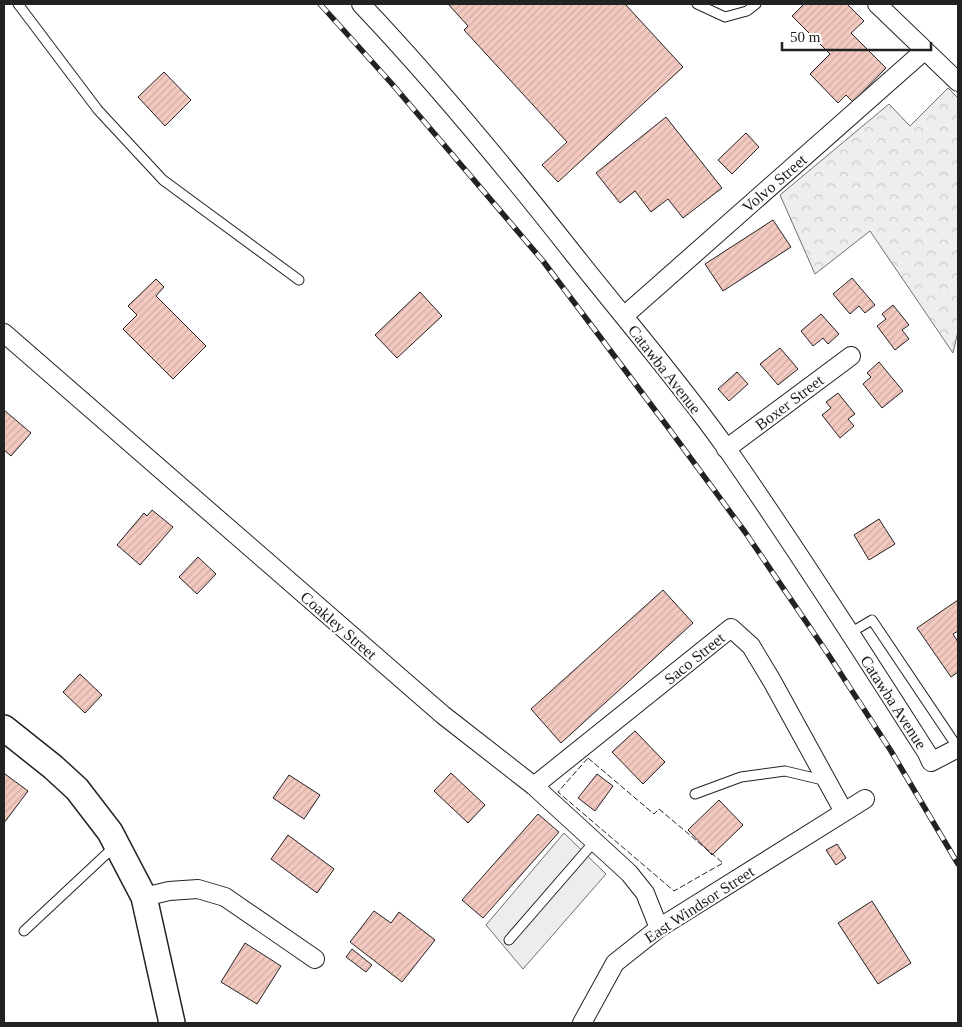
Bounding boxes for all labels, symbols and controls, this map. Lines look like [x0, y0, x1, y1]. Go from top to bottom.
scale bar [782, 20, 931, 52]
text: 50 m [790, 29, 821, 45]
street label: Volvo Street [739, 151, 810, 216]
street label: Catawba Avenue [625, 322, 704, 417]
street label: Boxer Street [752, 371, 827, 433]
street label: Coakley Street [297, 588, 380, 664]
street label: Saco Street [661, 629, 728, 688]
street label: Catawba Avenue [857, 652, 930, 752]
street label: East Windsor Street [641, 862, 758, 946]

